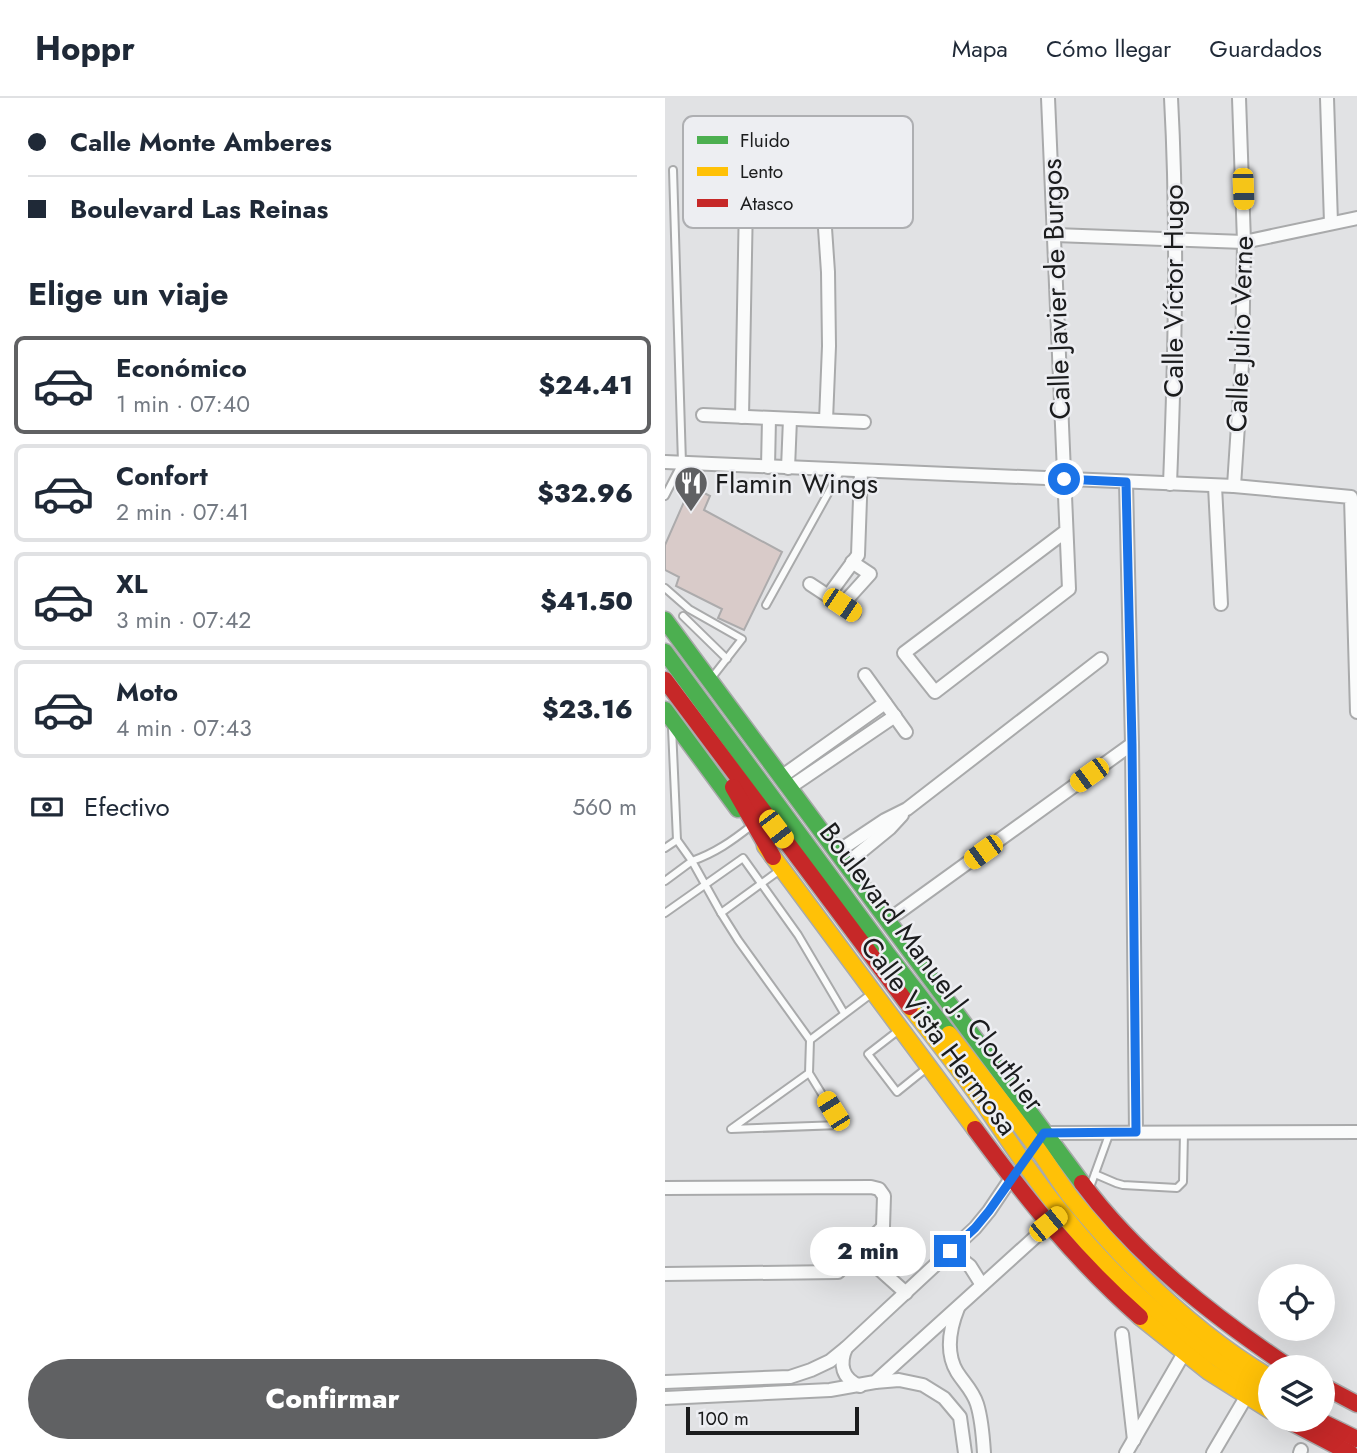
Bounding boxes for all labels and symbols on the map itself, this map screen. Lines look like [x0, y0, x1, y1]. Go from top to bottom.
legend [683, 116, 913, 228]
text: Fluido [740, 127, 790, 154]
text: Lento [740, 158, 783, 185]
street label: Calle Javier de Burgos [1031, 158, 1081, 420]
car [1232, 168, 1255, 210]
street label: Calle Víctor Hugo [1153, 184, 1194, 398]
text: Atasco [740, 190, 793, 217]
street label: Calle Julio Verne [1216, 235, 1264, 433]
place label: Flamin Wings [715, 463, 878, 504]
route start [1048, 463, 1080, 495]
restaurant icon: Flamin Wings [672, 464, 710, 513]
car [819, 585, 866, 625]
car [1066, 754, 1113, 796]
car [755, 806, 798, 852]
street label: Boulevard Manuel J. Clouthier [810, 814, 1055, 1120]
car [960, 831, 1007, 873]
street label: Calle Vista Hermosa [850, 928, 1028, 1144]
car [813, 1088, 854, 1134]
car [1026, 1203, 1071, 1245]
callout: 2 min [810, 1226, 925, 1276]
route end [934, 1235, 966, 1267]
scale bar [686, 1404, 859, 1436]

